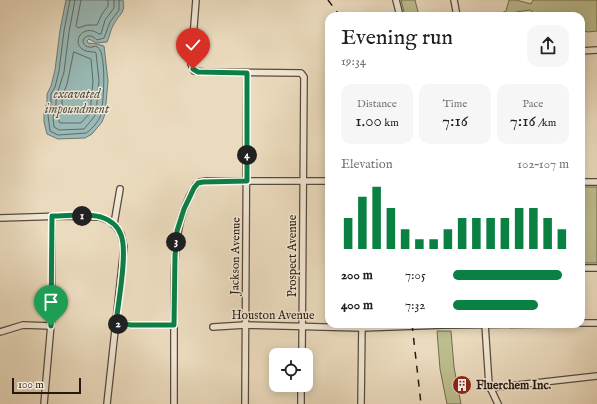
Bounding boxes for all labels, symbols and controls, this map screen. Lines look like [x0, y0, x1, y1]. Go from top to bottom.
text: Evening run [341, 24, 453, 52]
button: share [527, 25, 569, 67]
pin [176, 28, 210, 69]
icon: check [182, 34, 204, 56]
text: 19:34 [341, 53, 366, 70]
water label: excavated impoundment [45, 86, 110, 118]
text: Distance [357, 97, 397, 111]
text: Time [443, 97, 467, 111]
text: Pace [523, 97, 543, 111]
text: 1.00 [355, 111, 382, 132]
text: 7:16 [442, 111, 468, 132]
text: 7:16 [510, 111, 536, 132]
text: km [382, 116, 399, 130]
text: /km [536, 116, 556, 130]
pin: 4 [237, 145, 257, 165]
text: 4 [244, 148, 250, 162]
text: Elevation [341, 156, 393, 173]
text: 102–107 m [517, 156, 569, 173]
pin: 1 [72, 206, 92, 226]
text: 1 [80, 209, 84, 223]
street label: Prospect Avenue [285, 214, 301, 297]
street label: Jackson Avenue [227, 217, 245, 297]
pin: 3 [166, 232, 186, 252]
text: 3 [174, 235, 178, 249]
text: 200 m [341, 267, 373, 284]
text: 7:05 [405, 267, 426, 284]
pin [34, 285, 68, 326]
icon: arrive [40, 291, 62, 313]
text: 400 m [341, 297, 373, 314]
text: 7:32 [405, 297, 425, 314]
street label: Houston Avenue [231, 308, 315, 323]
pin: 2 [108, 314, 128, 334]
text: 2 [115, 317, 121, 331]
map controls [269, 348, 313, 392]
button: locate [269, 348, 313, 392]
building icon: Fluerchem Inc. [451, 374, 473, 396]
scale bar [12, 376, 81, 395]
text: 100 m [18, 378, 44, 392]
place label: Fluerchem Inc. [476, 378, 552, 393]

